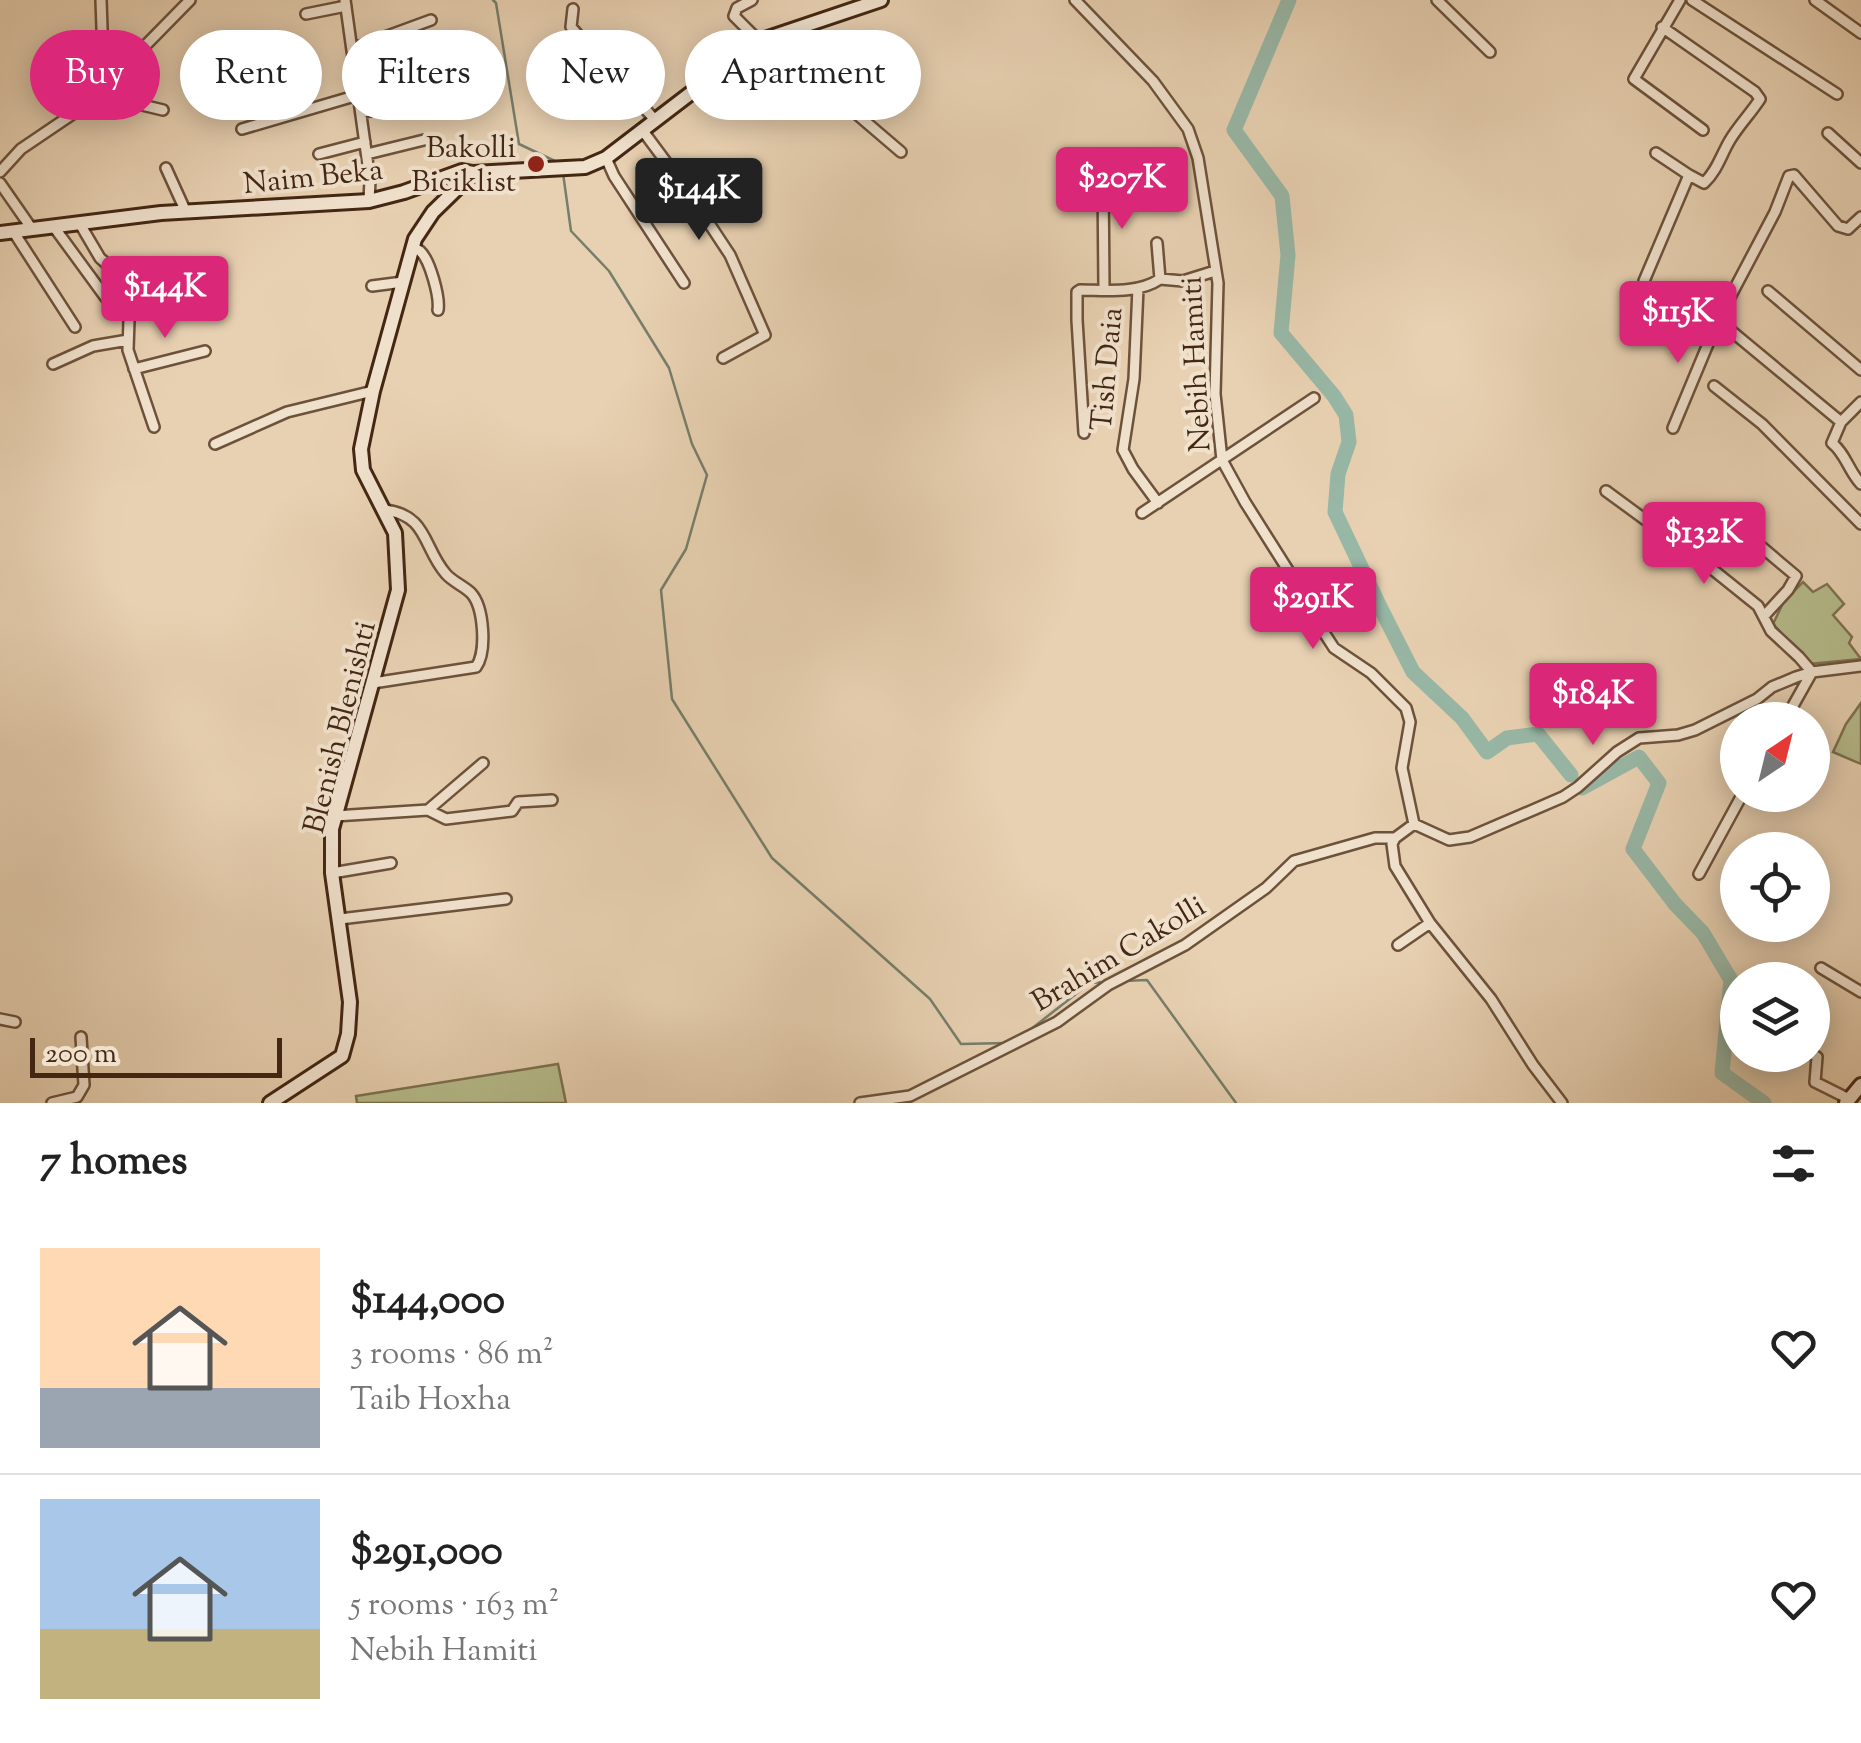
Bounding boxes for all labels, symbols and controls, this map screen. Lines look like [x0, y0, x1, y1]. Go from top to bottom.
chip: Buy [30, 30, 160, 120]
chip: Rent [180, 30, 322, 120]
chip: Filters [342, 30, 506, 120]
chip: New [526, 30, 665, 120]
chip: Apartment [685, 30, 921, 120]
place label: Bakolli Biciklist [411, 128, 516, 205]
pin: $207K [1052, 147, 1192, 232]
street label: Naim Beka [241, 150, 385, 207]
marker: Bakolli Biciklist [525, 153, 547, 175]
text: $207K [1078, 156, 1166, 202]
pin: $144K [629, 158, 769, 243]
text: $144K [657, 167, 741, 213]
pin: $144K [95, 256, 235, 341]
text: $144K [123, 265, 207, 311]
street label: Nebih Hamiti [1171, 275, 1224, 453]
pin: $115K [1608, 281, 1748, 366]
text: $115K [1642, 290, 1714, 336]
street label: Tish Daia [1082, 305, 1135, 433]
pin: $132K [1634, 502, 1774, 587]
text: $132K [1664, 511, 1744, 557]
pin: $291K [1243, 567, 1383, 652]
text: $291K [1272, 576, 1354, 622]
street label: Blenish Blenishti [294, 617, 389, 838]
pin: $184K [1523, 663, 1663, 748]
text: $184K [1552, 672, 1634, 718]
north arrow [1720, 702, 1830, 812]
map controls [1720, 702, 1830, 1072]
button: locate [1720, 832, 1830, 942]
street label: Brahim Cakolli [1024, 886, 1214, 1024]
button: layers [1720, 962, 1830, 1072]
scale bar [30, 1033, 282, 1078]
text: 200 m [45, 1035, 117, 1075]
text: 7 homes [40, 1133, 188, 1193]
icon: filters [1766, 1136, 1821, 1191]
text: $144,000 [350, 1272, 505, 1332]
icon: home [120, 1288, 240, 1408]
icon: heart [1766, 1321, 1821, 1376]
text: 3 rooms · 86 m² [350, 1332, 553, 1378]
text: Taib Hoxha [350, 1378, 511, 1424]
text: $291,000 [350, 1523, 503, 1583]
icon: home [120, 1539, 240, 1659]
icon: heart [1766, 1572, 1821, 1627]
text: 5 rooms · 163 m² [350, 1583, 559, 1629]
text: Nebih Hamiti [350, 1629, 537, 1675]

